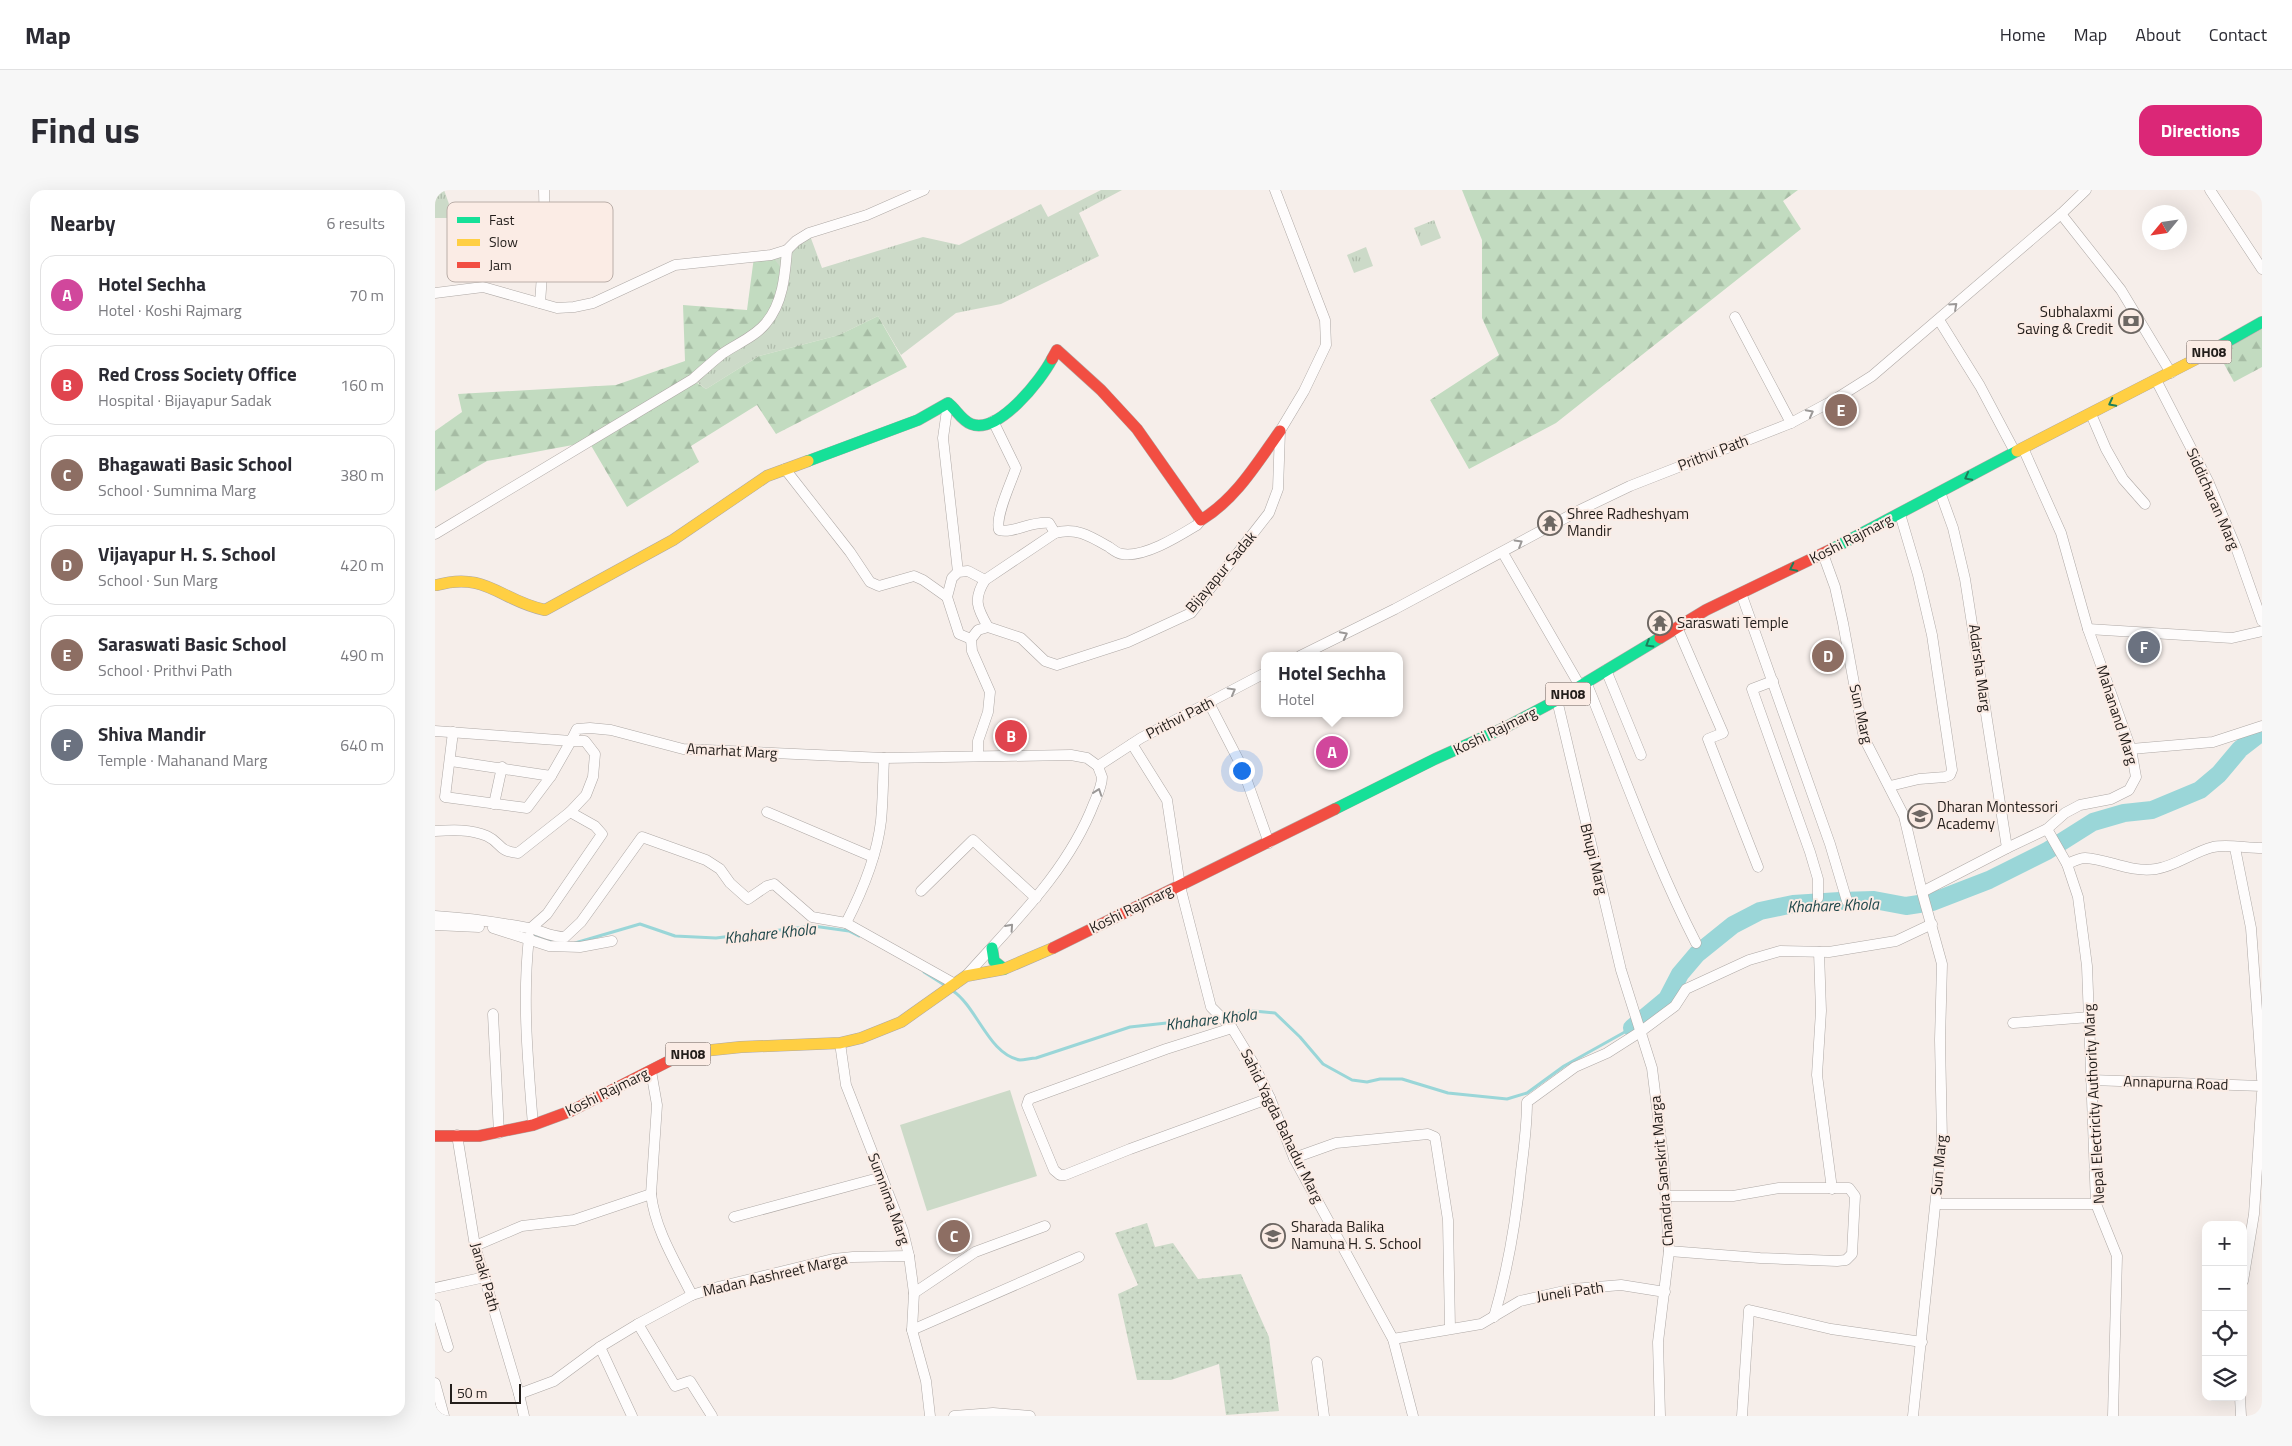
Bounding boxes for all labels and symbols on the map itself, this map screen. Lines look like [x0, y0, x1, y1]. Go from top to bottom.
legend [447, 202, 613, 282]
north arrow [2142, 205, 2187, 250]
text: Fast [489, 209, 514, 230]
text: Slow [489, 231, 518, 252]
text: Jam [489, 254, 512, 275]
place label: Subhalaxmi Saving & Credit [2017, 300, 2114, 340]
one-way arrow [1949, 303, 1958, 312]
bank icon: Subhalaxmi Saving & Credit [2118, 308, 2144, 334]
road number: NH08 [2187, 340, 2231, 363]
pin: E [1825, 391, 1857, 429]
one-way arrow [2109, 396, 2118, 406]
one-way arrow [1805, 409, 1814, 419]
street label: Prithvi Path [1674, 429, 1752, 477]
street label: Siddicharan Marg [2181, 444, 2246, 554]
one-way arrow [1964, 471, 1973, 481]
place label: Shree Radheshyam Mandir [1567, 502, 1689, 542]
street label: Koshi Rajmarg [1805, 508, 1897, 569]
temple icon: Shree Radheshyam Mandir [1537, 510, 1563, 536]
street label: Bijayapur Sadak [1179, 526, 1262, 618]
one-way arrow [1513, 539, 1522, 549]
one-way arrow [1789, 562, 1798, 572]
temple icon: Saraswati Temple [1647, 610, 1673, 636]
place label: Saraswati Temple [1677, 611, 1789, 634]
street label: Adarsha Marg [1963, 623, 1998, 714]
pin: F [2128, 628, 2160, 666]
one-way arrow [1339, 631, 1348, 641]
one-way arrow [1646, 637, 1655, 647]
pin: D [1812, 637, 1844, 675]
street label: Mahanand Marg [2091, 662, 2144, 768]
road number: NH08 [1545, 682, 1591, 706]
street label: Sun Marg [1843, 682, 1880, 746]
one-way arrow [1226, 687, 1235, 697]
street label: Prithvi Path [1142, 690, 1218, 745]
street label: Koshi Rajmarg [1449, 700, 1541, 761]
pin: B [995, 717, 1027, 755]
pin: A [1316, 733, 1348, 771]
street label: Amarhat Marg [686, 737, 778, 764]
your location [1229, 758, 1255, 784]
one-way arrow [1092, 789, 1102, 797]
place label: Dharan Montessori Academy [1937, 795, 2058, 835]
school or university icon: Dharan Montessori Academy [1907, 803, 1933, 829]
street label: Bhupi Marg [1575, 821, 1615, 897]
street label: Koshi Rajmarg [1085, 878, 1177, 939]
water label: Khahare Khola [1787, 891, 1880, 919]
water label: Khahare Khola [723, 916, 818, 950]
one-way arrow [1004, 924, 1013, 933]
water label: Khahare Khola [1164, 1001, 1259, 1037]
street label: Nepal Electricity Authority Marg [2077, 1003, 2110, 1205]
road number: NH08 [665, 1042, 711, 1066]
street label: Sahid Yagda Bahadur Marg [1235, 1045, 1330, 1207]
street label: Koshi Rajmarg [561, 1061, 653, 1122]
street label: Annapurna Road [2123, 1069, 2229, 1096]
street label: Chandra Sanskrit Marga [1643, 1094, 1680, 1247]
street label: Sun Marg [1924, 1134, 1953, 1196]
street label: Sumnima Marg [862, 1150, 917, 1248]
place label: Sharada Balika Namuna H. S. School [1291, 1215, 1421, 1255]
pin: C [938, 1217, 970, 1255]
school or university icon: Sharada Balika Namuna H. S. School [1260, 1223, 1286, 1249]
street label: Janaki Path [465, 1240, 506, 1314]
street label: Madan Aashreet Marga [700, 1247, 850, 1302]
street label: Juneli Path [1535, 1275, 1605, 1308]
scale bar [450, 1381, 521, 1404]

